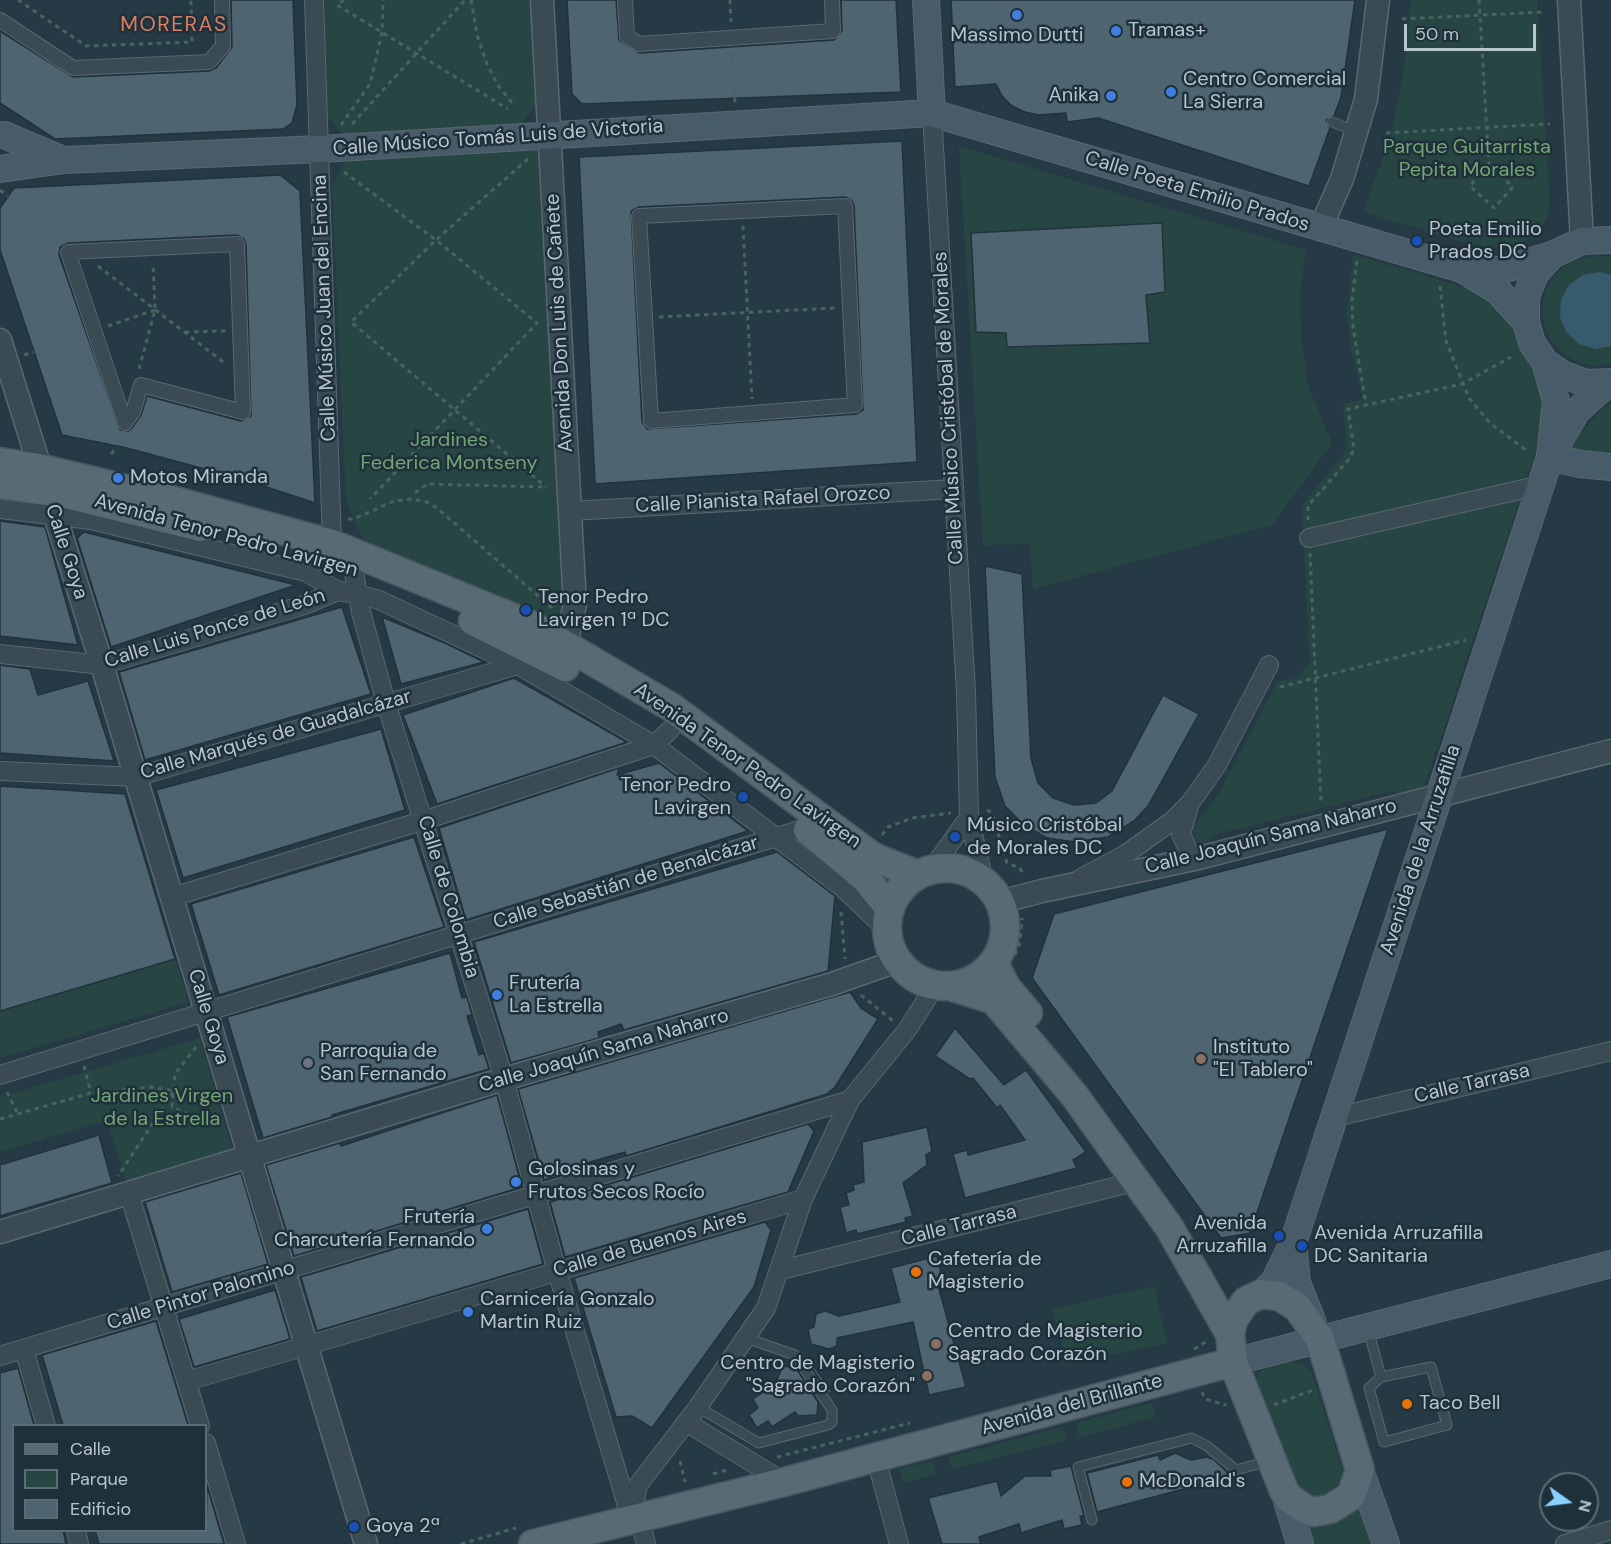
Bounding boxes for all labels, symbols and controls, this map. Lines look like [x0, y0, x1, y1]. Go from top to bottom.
marker: Massimo Dutti [1010, 8, 1024, 22]
district label: MORERAS [120, 12, 228, 38]
scale bar [1407, 12, 1539, 50]
place label: Tramas+ [1128, 19, 1206, 43]
text: 50 m [1415, 22, 1459, 46]
place label: Massimo Dutti [950, 24, 1084, 48]
marker: Tramas+ [1109, 24, 1123, 38]
place label: Centro Comercial La Sierra [1183, 68, 1346, 115]
place label: Anika [1049, 84, 1099, 108]
marker: Centro Comercial La Sierra [1164, 85, 1178, 99]
marker: Anika [1104, 89, 1118, 103]
street label: Calle Músico Tomás Luis de Victoria [332, 114, 664, 162]
park label: Parque Guitarrista Pepita Morales [1383, 136, 1551, 183]
street label: Calle Poeta Emilio Prados [1082, 146, 1312, 238]
street label: Calle Músico Juan del Encina [308, 174, 342, 442]
street label: Avenida Don Luis de Cañete [541, 193, 579, 453]
place label: Poeta Emilio Prados DC [1429, 218, 1542, 265]
marker: Poeta Emilio Prados DC [1410, 234, 1424, 248]
street label: Calle Músico Cristóbal de Morales [929, 251, 969, 565]
park label: Jardines Federica Montseny [360, 429, 538, 476]
place label: Motos Miranda [130, 466, 268, 490]
marker: Motos Miranda [111, 471, 125, 485]
street label: Calle Pianista Rafael Orozco [635, 481, 891, 519]
street label: Avenida Tenor Pedro Lavirgen [92, 489, 360, 583]
street label: Calle Goya [39, 501, 93, 603]
street label: Calle Luis Ponce de León [102, 584, 328, 674]
place label: Tenor Pedro Lavirgen 1ª DC [538, 586, 670, 633]
marker: Tenor Pedro Lavirgen 1ª DC [519, 603, 533, 617]
street label: Avenida Tenor Pedro Lavirgen [629, 678, 865, 854]
street label: Calle Marqués de Guadalcázar [138, 685, 414, 785]
street label: Avenida de la Arruzafilla [1376, 742, 1466, 958]
place label: Tenor Pedro Lavirgen [620, 774, 731, 821]
marker: Tenor Pedro Lavirgen [736, 790, 750, 804]
street label: Calle Joaquín Sama Naharro [1143, 794, 1399, 880]
street label: Calle de Colombia [412, 813, 484, 981]
place label: Músico Cristóbal de Morales DC [967, 814, 1122, 861]
marker: Músico Cristóbal de Morales DC [948, 830, 962, 844]
street label: Calle Sebastián de Benalcázar [490, 831, 762, 935]
street label: Calle Goya [182, 966, 234, 1068]
place label: Frutería La Estrella [509, 972, 603, 1019]
marker: Frutería La Estrella [490, 988, 504, 1002]
street label: Calle Joaquín Sama Naharro [476, 1004, 732, 1098]
place label: Instituto "El Tablero" [1213, 1036, 1313, 1083]
place label: Parroquia de San Fernando [320, 1040, 447, 1087]
marker: Instituto "El Tablero" [1194, 1052, 1208, 1066]
marker: Parroquia de San Fernando [301, 1056, 315, 1070]
street label: Calle Tarrasa [1412, 1059, 1532, 1109]
park label: Jardines Virgen de la Estrella [91, 1085, 233, 1132]
place label: Golosinas y Frutos Secos Rocío [528, 1158, 705, 1205]
marker: Golosinas y Frutos Secos Rocío [509, 1175, 523, 1189]
street label: Calle Tarrasa [899, 1200, 1019, 1252]
street label: Calle de Buenos Aires [551, 1205, 749, 1283]
place label: Frutería Charcutería Fernando [274, 1206, 475, 1253]
place label: Avenida Arruzafilla [1176, 1212, 1267, 1259]
marker: Frutería Charcutería Fernando [480, 1222, 494, 1236]
place label: Avenida Arruzafilla DC Sanitaria [1314, 1222, 1483, 1269]
marker: Avenida Arruzafilla [1272, 1229, 1286, 1243]
marker: Avenida Arruzafilla DC Sanitaria [1295, 1239, 1309, 1253]
place label: Cafetería de Magisterio [928, 1248, 1042, 1295]
street label: Calle Pintor Palomino [104, 1256, 298, 1336]
marker: Cafetería de Magisterio [909, 1265, 923, 1279]
place label: Carnicería Gonzalo Martin Ruiz [480, 1288, 655, 1335]
marker: Carnicería Gonzalo Martin Ruiz [461, 1305, 475, 1319]
place label: Centro de Magisterio Sagrado Corazón [948, 1320, 1143, 1367]
marker: Centro de Magisterio Sagrado Corazón [929, 1337, 943, 1351]
place label: Centro de Magisterio "Sagrado Corazón" [720, 1352, 915, 1399]
marker: Centro de Magisterio "Sagrado Corazón" [920, 1369, 934, 1383]
street label: Avenida del Brillante [979, 1369, 1165, 1441]
place label: Taco Bell [1419, 1392, 1501, 1416]
marker: Taco Bell [1400, 1397, 1414, 1411]
legend [12, 1424, 207, 1532]
text: Calle [70, 1437, 111, 1461]
text: Parque [70, 1467, 128, 1491]
place label: McDonald's [1139, 1470, 1245, 1494]
north arrow [1539, 1472, 1599, 1532]
marker: McDonald's [1120, 1475, 1134, 1489]
text: Edificio [70, 1497, 131, 1521]
text: N [1573, 1498, 1597, 1514]
place label: Goya 2ª [366, 1515, 440, 1539]
marker: Goya 2ª [347, 1520, 361, 1534]

